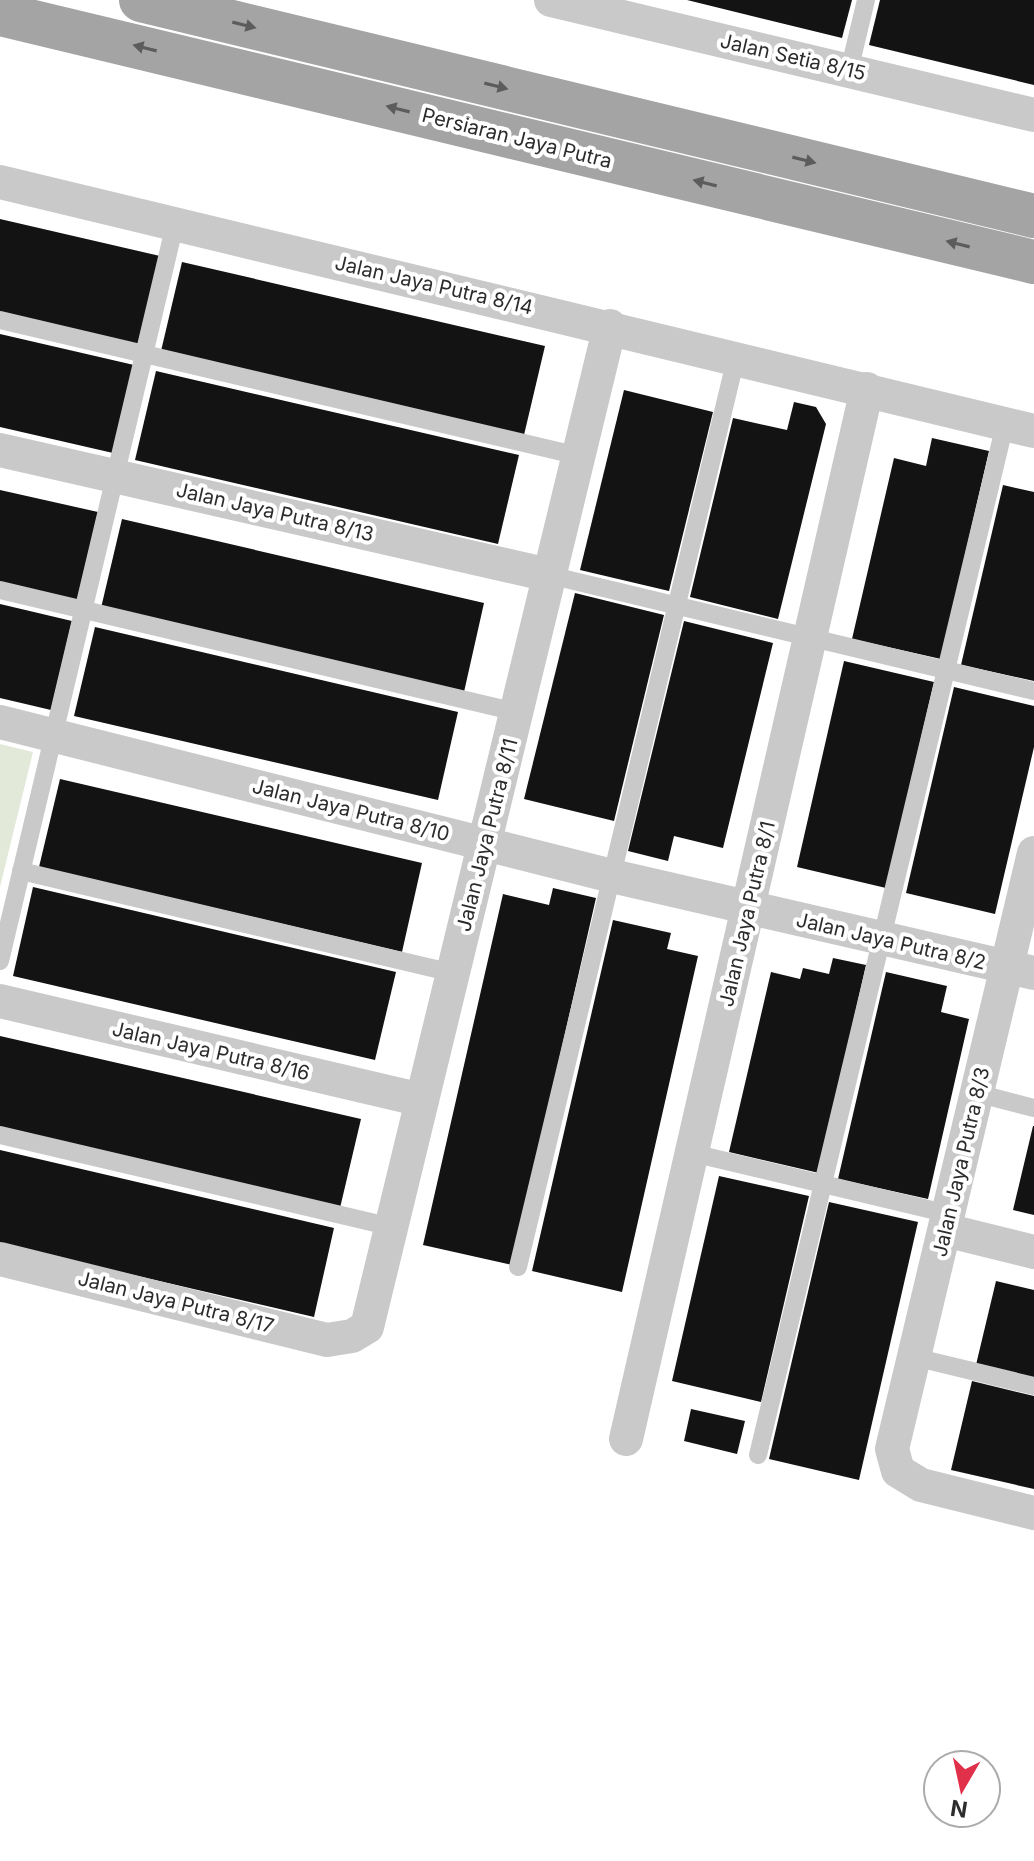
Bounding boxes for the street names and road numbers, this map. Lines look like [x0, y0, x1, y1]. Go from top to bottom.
street label: Jalan Setia 8/15 [718, 29, 868, 85]
street label: Persiaran Jaya Putra [420, 103, 614, 173]
street label: Jalan Jaya Putra 8/14 [333, 251, 535, 319]
street label: Jalan Jaya Putra 8/13 [174, 478, 376, 546]
street label: Jalan Jaya Putra 8/11 [451, 736, 523, 934]
street label: Jalan Jaya Putra 8/10 [250, 774, 452, 846]
street label: Jalan Jaya Putra 8/1 [714, 819, 780, 1009]
street label: Jalan Jaya Putra 8/2 [794, 908, 988, 974]
street label: Jalan Jaya Putra 8/16 [110, 1017, 312, 1085]
street label: Jalan Jaya Putra 8/3 [927, 1065, 995, 1259]
street label: Jalan Jaya Putra 8/17 [76, 1266, 276, 1338]

